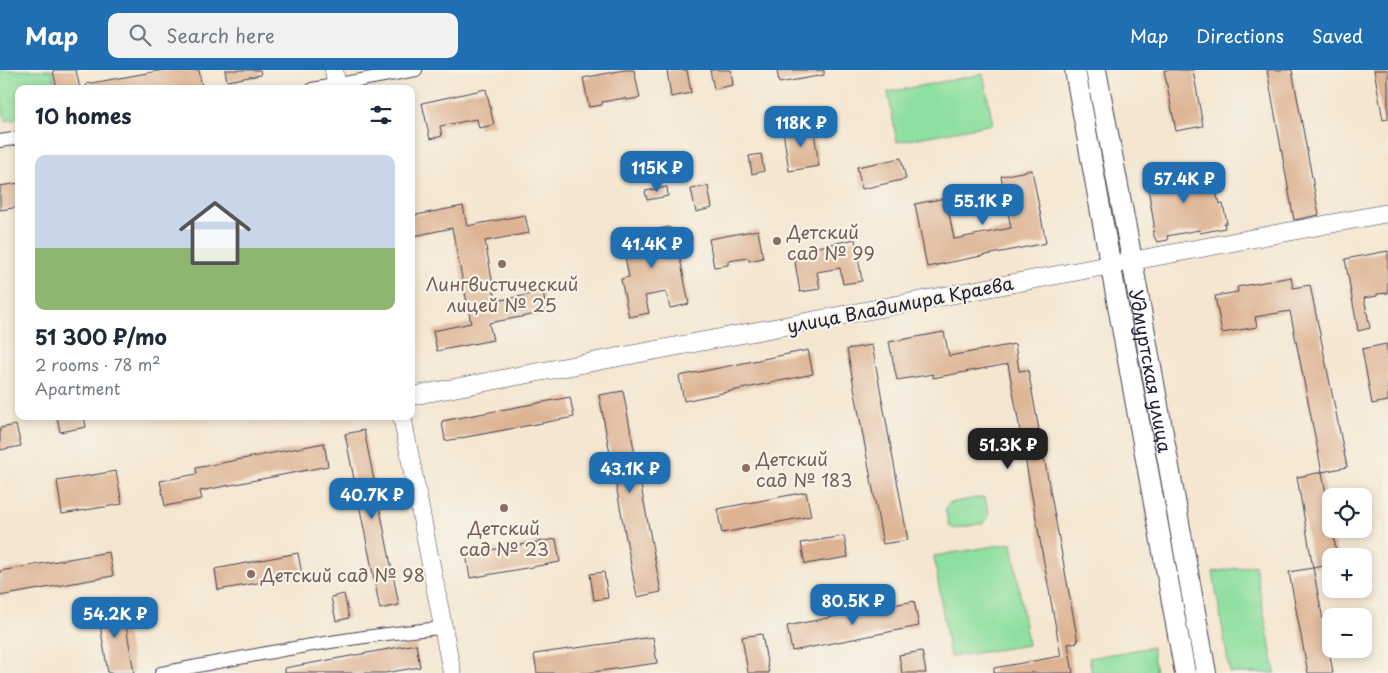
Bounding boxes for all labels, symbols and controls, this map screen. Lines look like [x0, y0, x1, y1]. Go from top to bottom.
search box [108, 13, 458, 58]
text: Map [25, 17, 78, 53]
icon: search [126, 21, 154, 49]
text: Search here [166, 21, 275, 49]
text: Map [1130, 22, 1168, 49]
text: Directions [1196, 22, 1284, 49]
text: Saved [1312, 22, 1363, 49]
text: 10 homes [35, 99, 132, 131]
icon: filters [367, 101, 395, 129]
pin: 118K ₽ [760, 106, 842, 148]
text: 118K ₽ [775, 110, 827, 134]
pin: 115K ₽ [616, 150, 698, 193]
text: 115K ₽ [631, 155, 683, 179]
pin: 57.4K ₽ [1138, 162, 1230, 204]
text: 57.4K ₽ [1153, 166, 1215, 190]
pin: 55.1K ₽ [937, 184, 1029, 226]
icon: home [170, 188, 260, 278]
text: 55.1K ₽ [954, 188, 1012, 212]
place label: Детский сад № 99 [786, 218, 875, 266]
pin: 41.4K ₽ [606, 226, 698, 269]
text: 41.4K ₽ [622, 231, 682, 255]
marker: Детский сад № 99 [771, 235, 783, 247]
marker: Лингвистический лицей № 25 [496, 258, 508, 270]
street label: улица Владимира Краева [785, 269, 1016, 339]
place label: Лингвистический лицей № 25 [426, 270, 578, 318]
street label: Удмуртская улица [1124, 287, 1180, 455]
text: 51 300 ₽/mo [35, 320, 167, 352]
text: 2 rooms · 78 m² [35, 352, 161, 376]
text: Apartment [35, 376, 120, 400]
pin: 51.3K ₽ [962, 428, 1054, 470]
text: 51.3K ₽ [979, 432, 1037, 456]
place label: Детский сад № 183 [755, 445, 852, 493]
pin: 43.1K ₽ [584, 452, 676, 494]
text: 43.1K ₽ [600, 456, 660, 480]
marker: Детский сад № 183 [740, 462, 752, 474]
pin: 40.7K ₽ [326, 478, 418, 520]
text: 40.7K ₽ [340, 482, 404, 506]
map controls [1322, 488, 1372, 658]
button: locate [1322, 488, 1372, 538]
marker: Детский сад № 23 [498, 502, 510, 514]
place label: Детский сад № 23 [459, 514, 549, 562]
button: + [1322, 548, 1372, 598]
place label: Детский сад № 98 [260, 561, 425, 588]
marker: Детский сад № 98 [245, 568, 257, 580]
pin: 80.5K ₽ [807, 584, 899, 626]
text: 80.5K ₽ [821, 588, 885, 612]
pin: 54.2K ₽ [69, 596, 161, 639]
text: 54.2K ₽ [83, 601, 147, 625]
button: − [1322, 608, 1372, 658]

